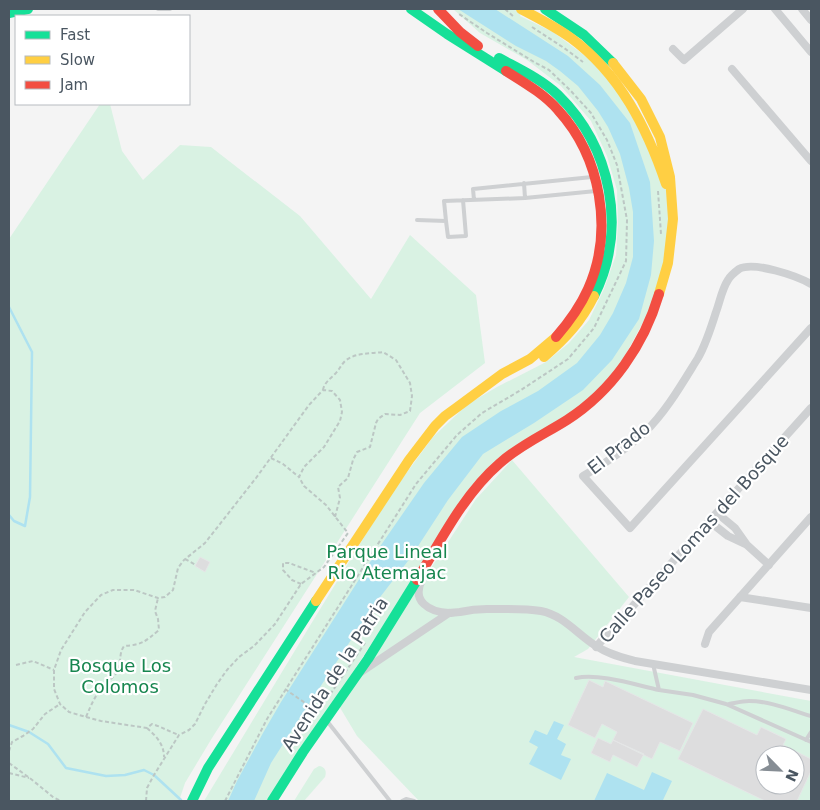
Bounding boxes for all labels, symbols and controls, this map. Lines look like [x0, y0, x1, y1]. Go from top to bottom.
legend [15, 15, 190, 105]
text: Fast [60, 26, 90, 44]
text: Slow [60, 51, 95, 69]
text: Jam [59, 76, 88, 94]
street label: El Prado [583, 417, 654, 479]
street label: Calle Paseo Lomas del Bosque [595, 430, 793, 647]
park label: Parque Lineal Rio Atemajac [326, 541, 448, 583]
street label: Avenida de la Patria [277, 593, 392, 755]
park label: Bosque Los Colomos [69, 655, 171, 697]
north arrow [755, 745, 805, 795]
text: N [782, 767, 802, 784]

